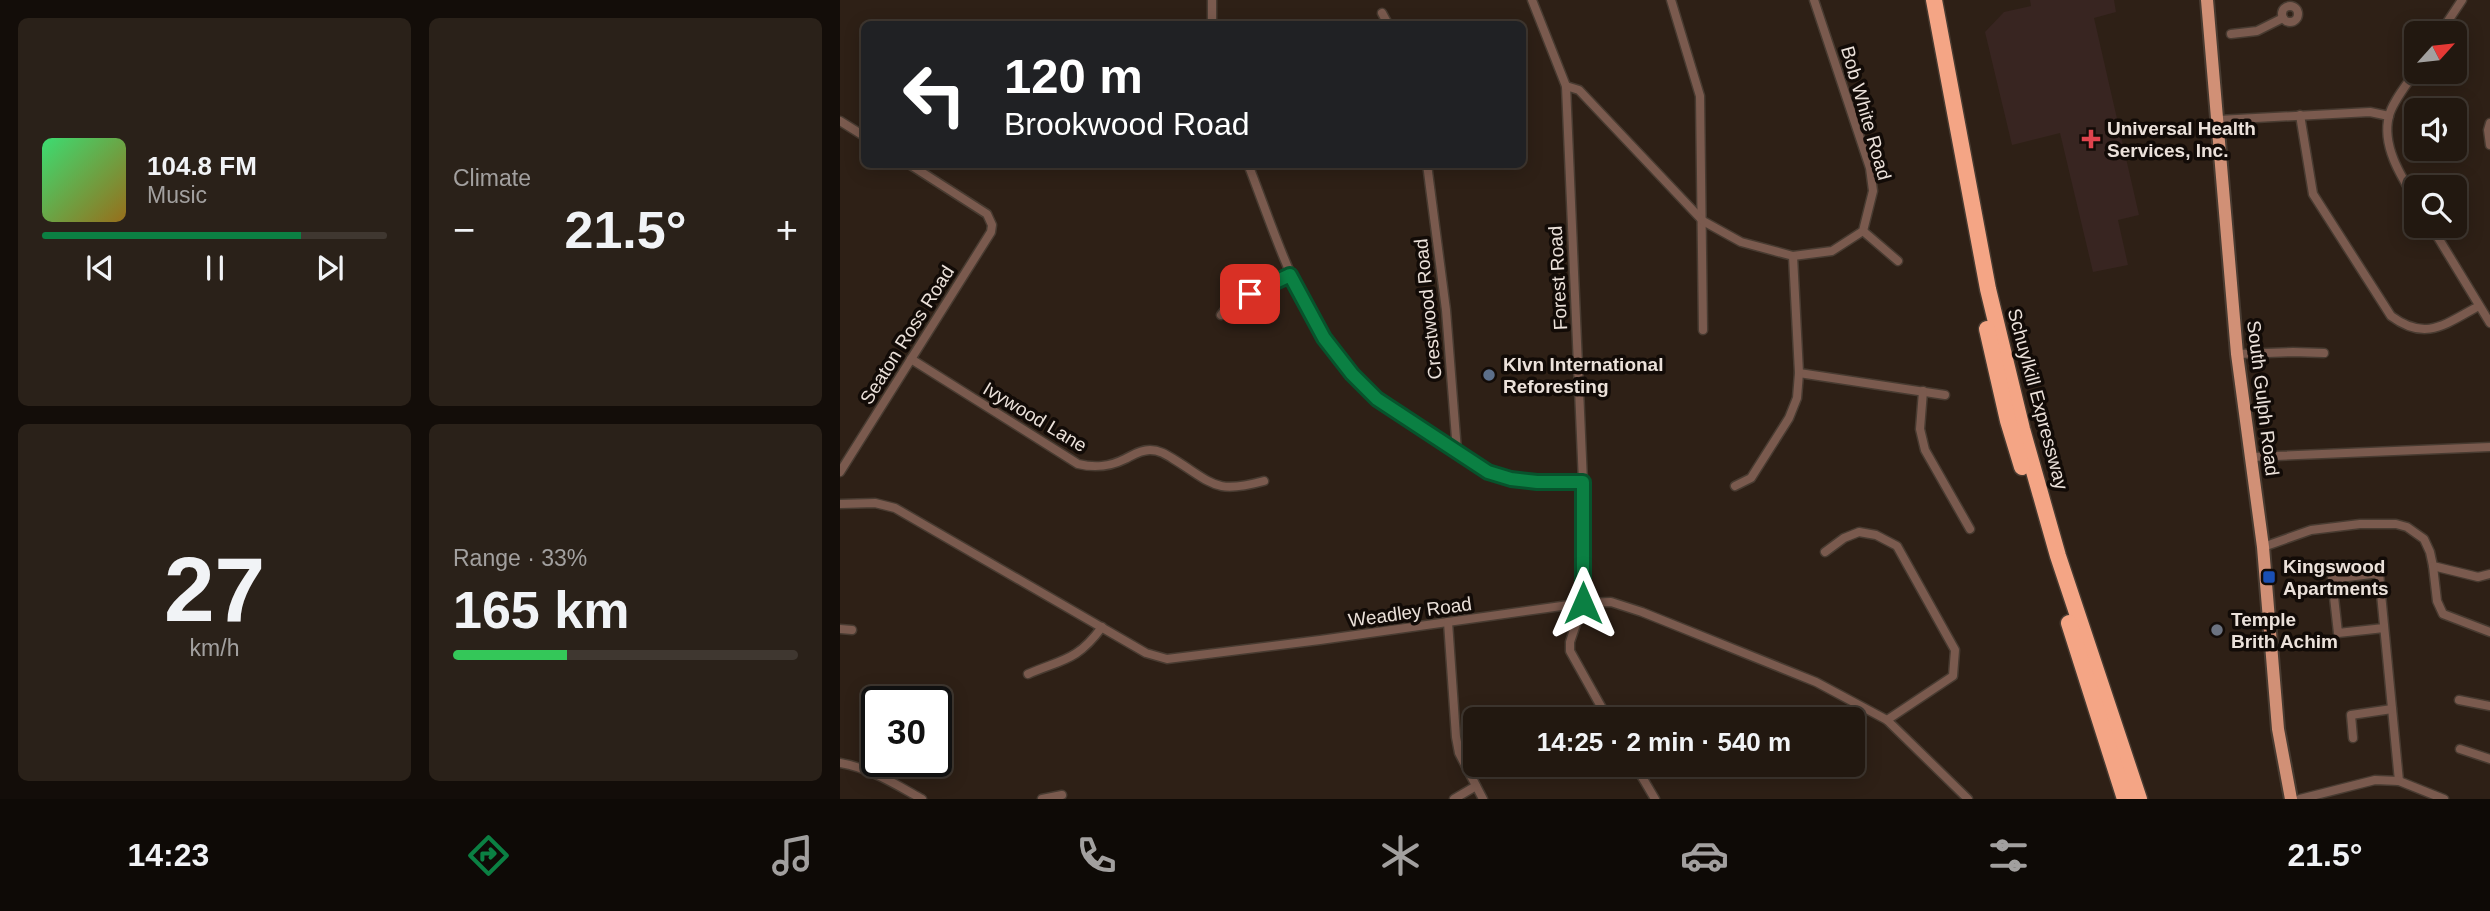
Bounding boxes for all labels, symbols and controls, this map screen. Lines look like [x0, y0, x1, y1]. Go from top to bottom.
north arrow [2404, 21, 2468, 84]
map controls [2404, 21, 2467, 238]
street label: Bob White Road [1837, 44, 1895, 182]
icon: left [889, 49, 980, 140]
text: 120 m [1004, 49, 1143, 103]
button: sound [2404, 98, 2467, 161]
text: Brookwood Road [1004, 106, 1249, 142]
place label: Universal Health Services, Inc. [2107, 118, 2256, 161]
marker: Universal Health Services, Inc. [2081, 129, 2101, 149]
text: 104.8 FM [147, 151, 257, 181]
text: Climate [453, 165, 531, 191]
button: search [2404, 175, 2467, 238]
text: Music [147, 182, 207, 208]
text: 21.5° [564, 201, 687, 259]
text: − [453, 209, 475, 251]
text: + [776, 209, 798, 251]
street label: Forest Road [1545, 225, 1571, 331]
street label: Crestwood Road [1410, 238, 1446, 380]
icon: previous [81, 249, 119, 287]
icon: pause [196, 249, 234, 287]
icon: next [311, 249, 349, 287]
street label: Seaton Ross Road [856, 262, 958, 408]
pin [1220, 264, 1280, 324]
icon: arrive [1231, 275, 1269, 313]
street label: Schuylkill Expressway [2004, 306, 2072, 492]
street label: South Gulph Road [2243, 319, 2283, 477]
place label: Klvn International Reforesting [1503, 354, 1663, 397]
marker: Klvn International Reforesting [1481, 367, 1497, 383]
street label: Ivywood Lane [979, 378, 1091, 456]
text: 27 [164, 539, 265, 640]
text: Range · 33% [453, 545, 587, 571]
place label: Kingswood Apartments [2283, 556, 2389, 599]
position arrow [1546, 566, 1620, 640]
marker: Kingswood Apartments [2261, 569, 2277, 585]
text: 165 km [453, 581, 629, 639]
street label: Weadley Road [1347, 593, 1473, 631]
place label: Temple Brith Achim [2231, 609, 2338, 652]
marker: Temple Brith Achim [2209, 622, 2225, 638]
text: km/h [190, 635, 239, 661]
speed limit sign: 30 [861, 686, 952, 777]
text: 14:25 · 2 min · 540 m [1537, 727, 1791, 757]
icon: directions [464, 831, 513, 880]
icon: music [768, 831, 817, 880]
icon: phone [1072, 831, 1121, 880]
icon: climate [1376, 831, 1425, 880]
icon: car [1680, 831, 1729, 880]
icon: filters [1984, 831, 2033, 880]
text: 14:23 [127, 837, 209, 873]
text: 21.5° [2287, 837, 2362, 873]

